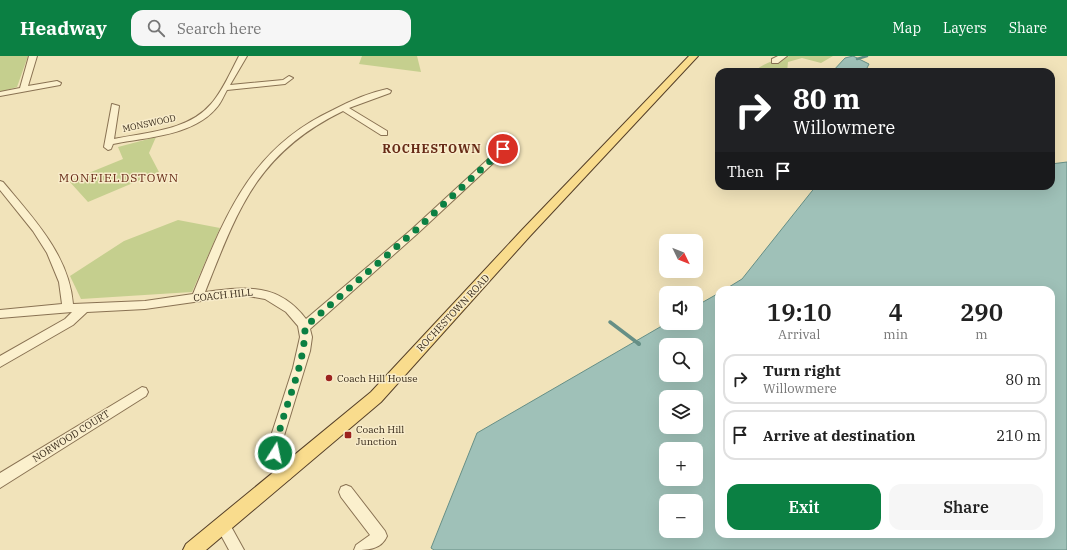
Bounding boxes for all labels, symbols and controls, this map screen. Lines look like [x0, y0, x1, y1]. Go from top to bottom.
search box [131, 10, 411, 46]
text: Headway [20, 16, 107, 40]
icon: search [145, 17, 167, 39]
text: Search here [177, 19, 261, 38]
text: Map [893, 19, 921, 37]
text: Layers [943, 19, 987, 37]
text: Share [1009, 19, 1047, 37]
text: 80 m [793, 80, 860, 117]
icon: right [727, 84, 779, 136]
street label: MONSWOOD [121, 112, 177, 134]
text: Willowmere [793, 116, 895, 139]
pin [486, 132, 520, 166]
icon: arrive [492, 138, 514, 160]
district label: ROCHESTOWN [382, 141, 482, 156]
icon: arrive [772, 160, 794, 182]
text: Then [727, 162, 764, 181]
district label: MONFIELDSTOWN [59, 170, 179, 185]
north arrow [659, 234, 703, 278]
map controls [659, 234, 703, 538]
street label: ROCHESTOWN ROAD [414, 272, 492, 354]
street label: COACH HILL [193, 285, 253, 305]
button: sound [659, 286, 703, 330]
text: 19:10 [767, 296, 832, 328]
text: 4 [889, 296, 903, 328]
text: 290 [960, 296, 1003, 328]
text: Arrival [778, 326, 820, 343]
text: min [883, 326, 908, 343]
text: m [975, 326, 988, 343]
button: search [659, 338, 703, 382]
text: Turn right [763, 361, 841, 380]
icon: right [729, 368, 751, 390]
text: 80 m [1005, 370, 1041, 389]
place label: Coach Hill House [337, 372, 418, 385]
marker: Coach Hill House [324, 373, 334, 383]
text: Willowmere [763, 380, 837, 397]
button: layers [659, 390, 703, 434]
street label: NORWOOD COURT [30, 407, 112, 465]
place label: Coach Hill Junction [356, 423, 404, 448]
icon: arrive [729, 424, 751, 446]
text: Arrive at destination [763, 426, 915, 445]
text: 210 m [996, 426, 1041, 445]
marker: Coach Hill Junction [343, 430, 353, 440]
position arrow [254, 432, 296, 474]
button: + [659, 442, 703, 486]
button: Exit [727, 484, 881, 530]
button: Share [889, 484, 1043, 530]
button: − [659, 494, 703, 538]

